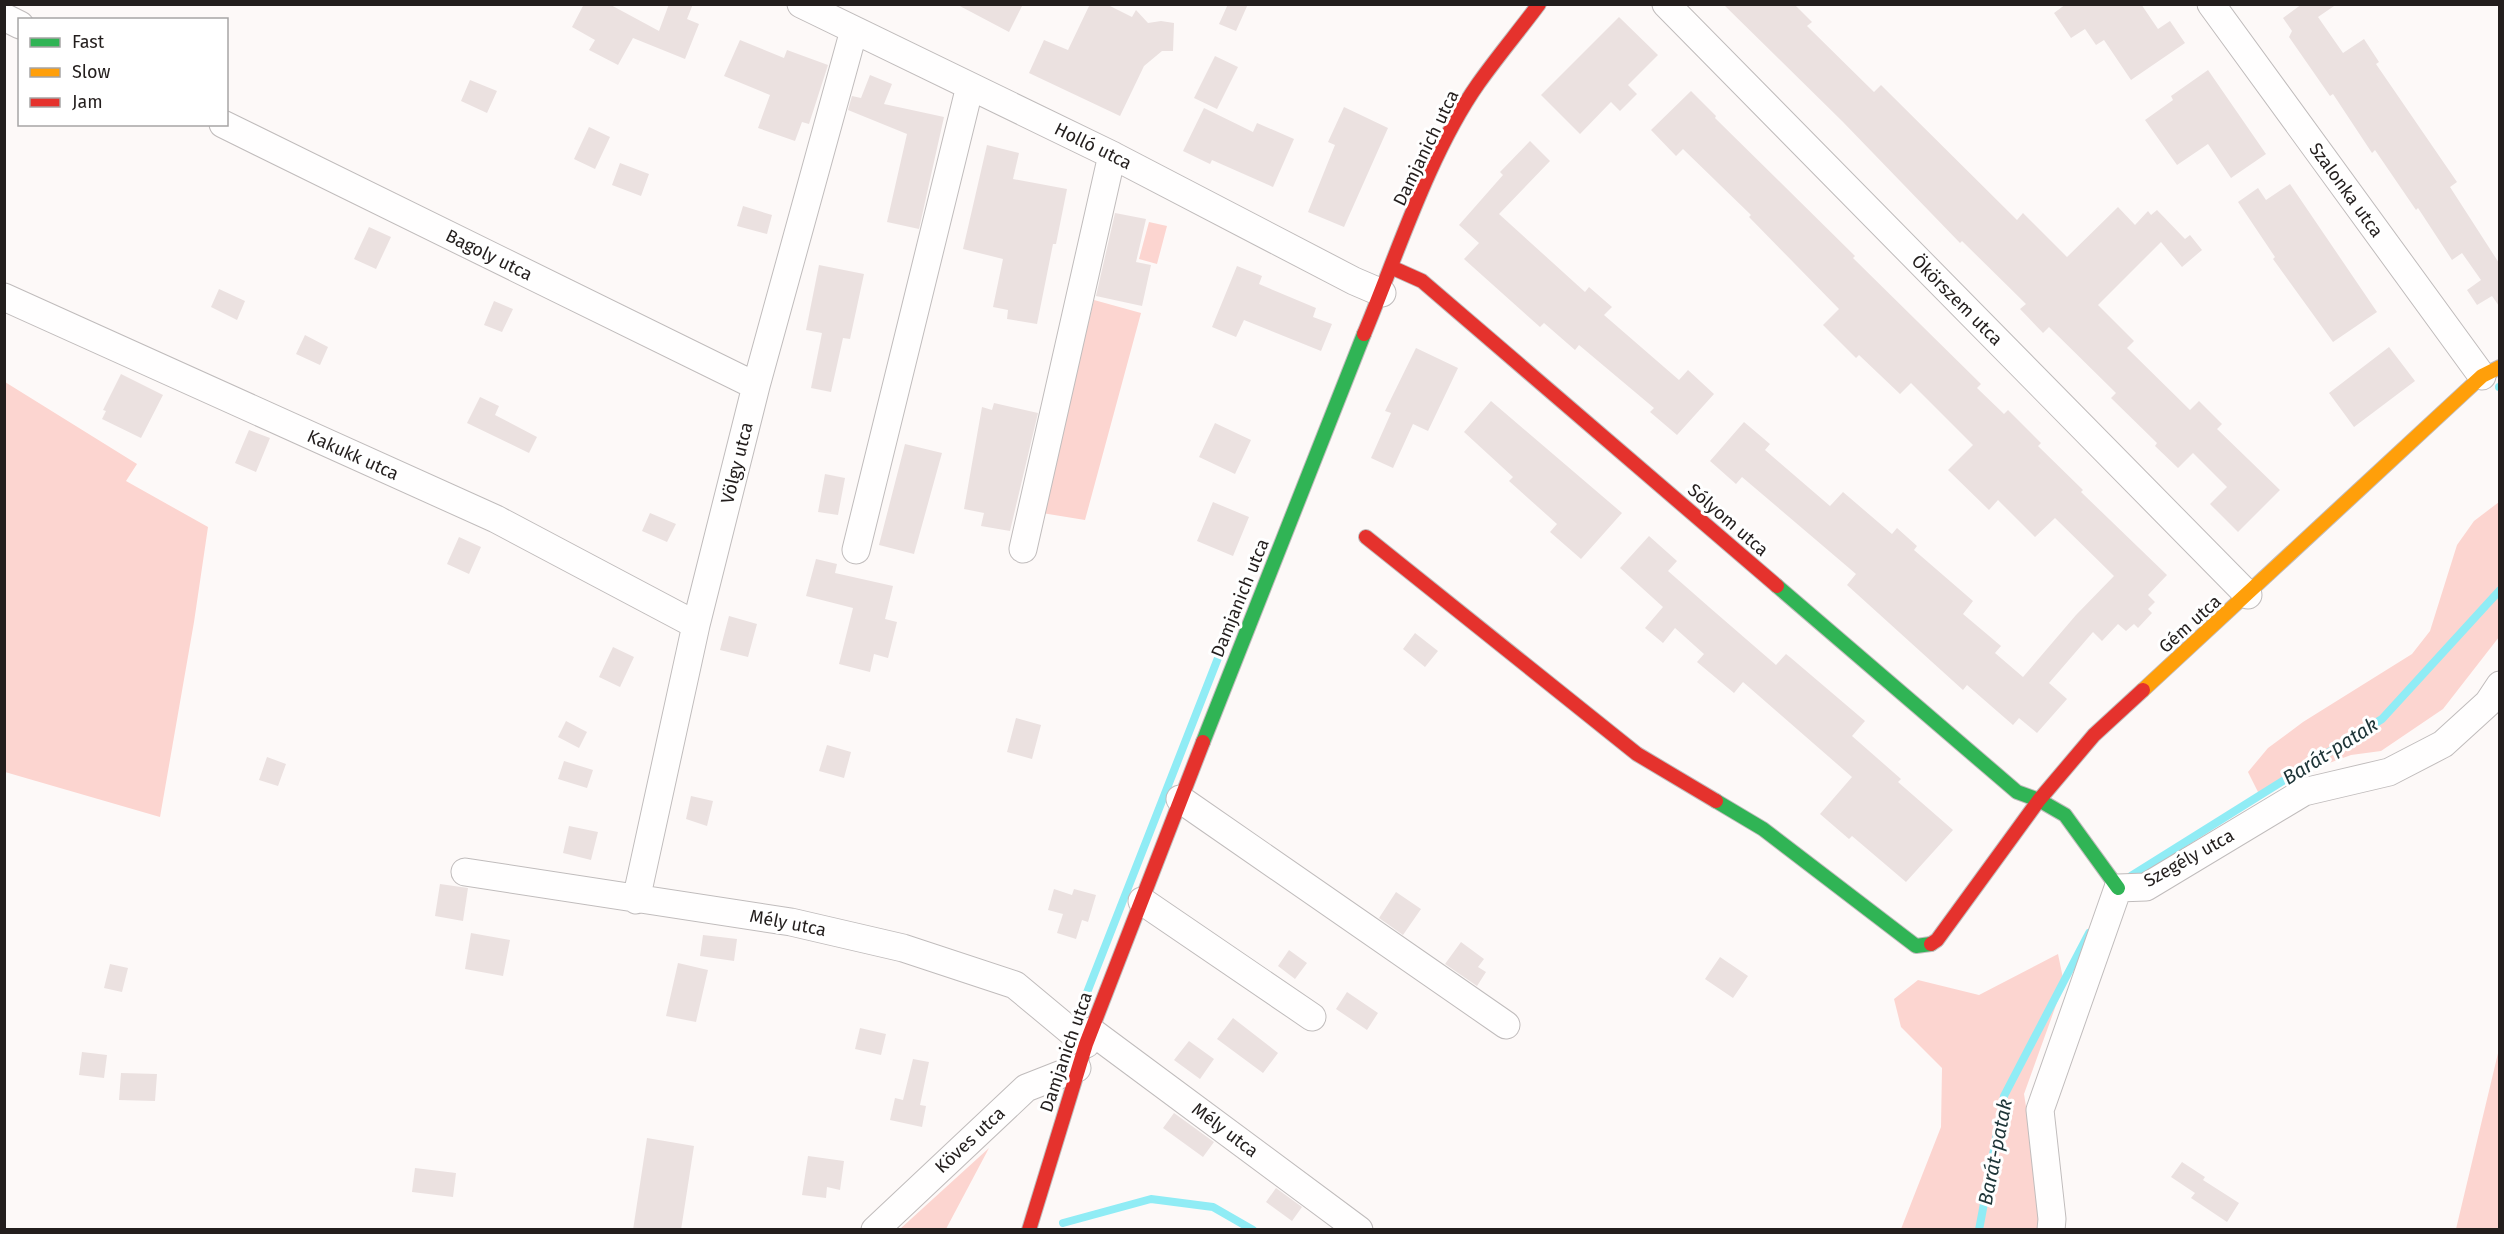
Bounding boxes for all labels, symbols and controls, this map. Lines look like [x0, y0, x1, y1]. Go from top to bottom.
legend [18, 18, 228, 126]
text: Fast [72, 31, 105, 53]
text: Slow [72, 61, 111, 83]
street label: Damjanich utca [1389, 87, 1463, 209]
text: Jam [72, 91, 103, 113]
street label: Holló utca [1051, 118, 1135, 174]
street label: Szalonka utca [2304, 138, 2388, 242]
street label: Bagoly utca [442, 225, 536, 285]
street label: Ökörszem utca [1907, 250, 2007, 350]
street label: Völgy utca [716, 420, 758, 506]
street label: Kakukk utca [304, 425, 402, 485]
street label: Sólyom utca [1683, 479, 1773, 561]
street label: Damjanich utca [1206, 535, 1274, 661]
street label: Gém utca [2154, 590, 2226, 658]
water label: Barát-patak [2278, 712, 2382, 790]
street label: Szegély utca [2140, 824, 2238, 892]
street label: Mély utca [748, 905, 828, 941]
street label: Damjanich utca [1035, 989, 1097, 1115]
water label: Barát-patak [1973, 1097, 2017, 1207]
street label: Mély utca [1187, 1098, 1263, 1162]
street label: Köves utca [931, 1102, 1009, 1178]

